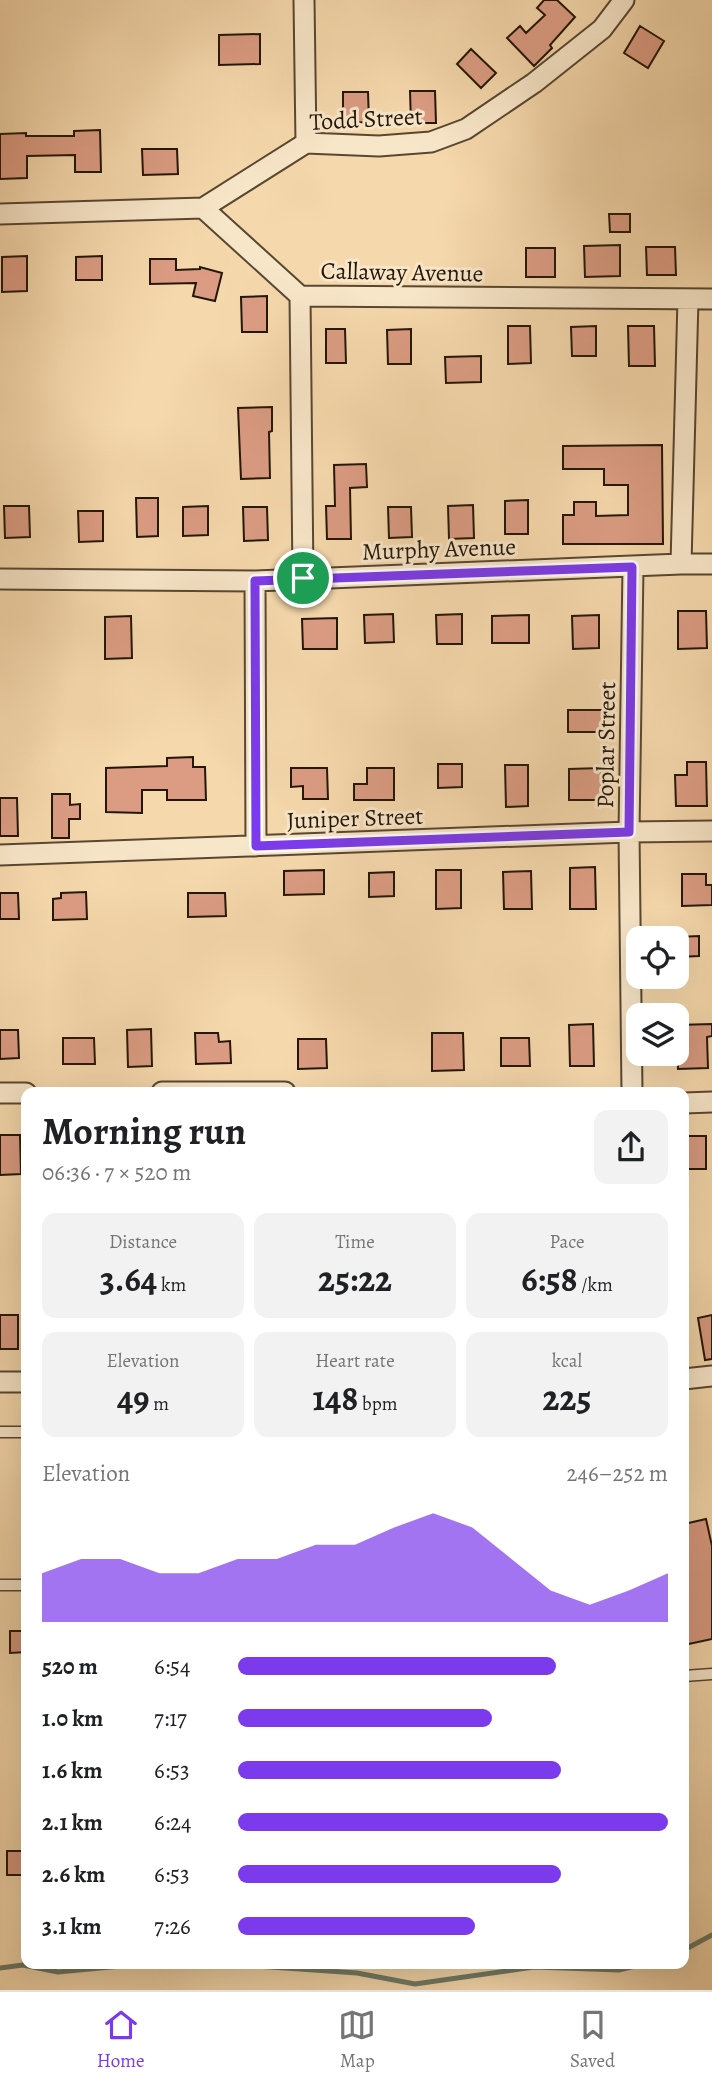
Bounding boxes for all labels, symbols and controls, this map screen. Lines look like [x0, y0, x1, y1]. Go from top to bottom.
street label: Todd Street [309, 100, 423, 138]
street label: Callaway Avenue [320, 255, 484, 289]
street label: Murphy Avenue [361, 530, 517, 568]
pin [273, 548, 333, 608]
icon: arrive [284, 559, 322, 597]
street label: Poplar Street [589, 681, 623, 809]
street label: Juniper Street [286, 800, 424, 836]
map controls [626, 926, 689, 1066]
button: locate [626, 926, 689, 989]
button: layers [626, 1003, 689, 1066]
text: Morning run [42, 1105, 246, 1157]
button: share [594, 1110, 668, 1184]
text: 06:36 · 7 × 520 m [42, 1157, 191, 1188]
text: Distance [109, 1229, 177, 1255]
text: Time [335, 1229, 375, 1255]
text: Pace [549, 1229, 585, 1255]
text: 3.64 [100, 1255, 157, 1303]
text: 25:22 [318, 1255, 392, 1303]
text: 6:58 [521, 1255, 578, 1303]
text: km [157, 1272, 186, 1298]
text: /km [578, 1272, 613, 1298]
text: Elevation [107, 1348, 179, 1374]
text: Heart rate [315, 1348, 395, 1374]
text: kcal [552, 1348, 582, 1374]
text: 49 [117, 1374, 150, 1422]
text: 148 [312, 1374, 358, 1422]
text: 225 [543, 1374, 591, 1422]
text: m [150, 1391, 169, 1417]
text: bpm [358, 1391, 398, 1417]
text: Elevation [42, 1458, 130, 1489]
text: 246–252 m [567, 1458, 668, 1489]
text: 520 m [42, 1651, 98, 1682]
text: 6:54 [154, 1651, 190, 1682]
text: 1.0 km [42, 1703, 103, 1734]
text: 7:17 [154, 1703, 187, 1734]
text: 1.6 km [42, 1755, 102, 1786]
text: 6:53 [154, 1755, 190, 1786]
text: 2.1 km [42, 1807, 103, 1838]
text: 6:24 [154, 1807, 191, 1838]
text: 2.6 km [42, 1859, 105, 1890]
text: 6:53 [154, 1859, 190, 1890]
text: 3.1 km [42, 1911, 102, 1942]
text: 7:26 [154, 1911, 191, 1942]
tab: Home [97, 2006, 145, 2074]
tab: Map [338, 2006, 376, 2074]
tab: Saved [570, 2006, 615, 2074]

